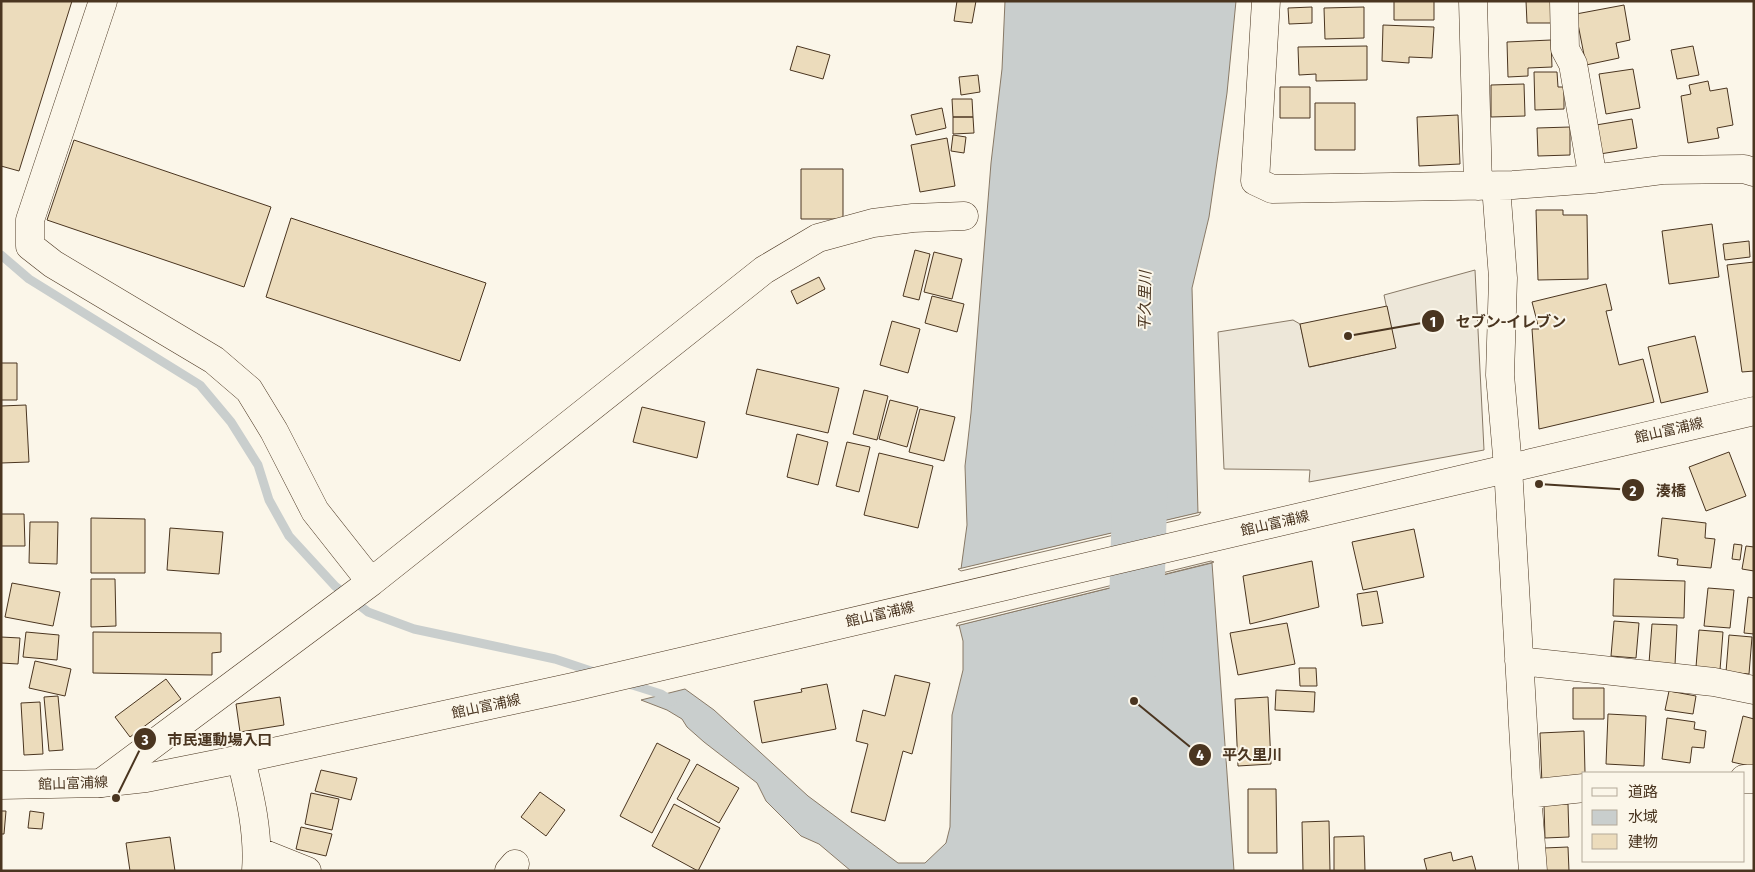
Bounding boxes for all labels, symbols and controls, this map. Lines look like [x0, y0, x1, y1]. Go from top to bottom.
water label: 平久里川 [1135, 269, 1155, 331]
callout: セブン-イレブン [1420, 306, 1576, 336]
text: 1 [1430, 313, 1436, 331]
text: セブン-イレブン [1456, 313, 1566, 331]
street label: 館山富浦線 [1633, 414, 1705, 447]
callout: 湊橋 [1621, 475, 1696, 505]
text: 2 [1629, 482, 1637, 500]
text: 湊橋 [1656, 482, 1687, 500]
street label: 館山富浦線 [1239, 507, 1311, 540]
street label: 館山富浦線 [844, 598, 916, 631]
street label: 館山富浦線 [450, 691, 522, 722]
callout: 市民運動場入口 [133, 724, 283, 754]
text: 3 [140, 731, 149, 749]
text: 市民運動場入口 [167, 731, 273, 749]
callout: 平久里川 [1187, 740, 1292, 770]
text: 4 [1196, 746, 1204, 764]
text: 平久里川 [1222, 746, 1282, 764]
legend [1582, 772, 1745, 862]
street label: 館山富浦線 [38, 774, 108, 793]
text: 道路 [1628, 783, 1658, 801]
text: 水域 [1628, 808, 1658, 826]
text: 建物 [1628, 833, 1658, 851]

